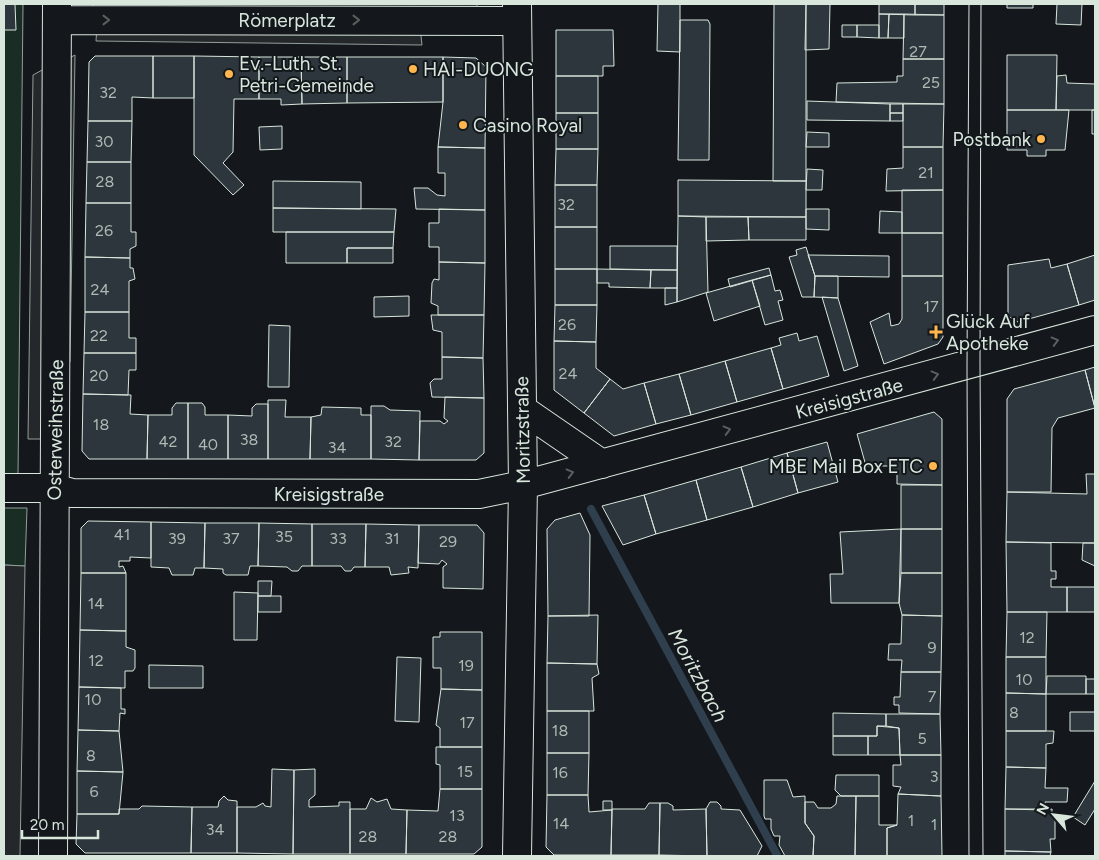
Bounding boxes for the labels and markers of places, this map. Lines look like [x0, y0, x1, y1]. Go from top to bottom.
place label: Ev.-Luth. St. Petri-Gemeinde [239, 52, 374, 97]
place label: HAI-DUONG [423, 58, 534, 81]
marker: HAI-DUONG [407, 63, 419, 75]
marker: Ev.-Luth. St. Petri-Gemeinde [223, 68, 235, 80]
place label: Casino Royal [473, 114, 582, 137]
marker: Casino Royal [457, 119, 469, 131]
place label: Postbank [952, 128, 1032, 151]
marker: Postbank [1035, 133, 1047, 145]
place label: Glück Auf Apotheke [946, 310, 1030, 355]
marker: Glück Auf Apotheke [930, 326, 942, 338]
place label: MBE Mail Box ETC [769, 455, 923, 478]
marker: MBE Mail Box ETC [927, 460, 939, 472]

